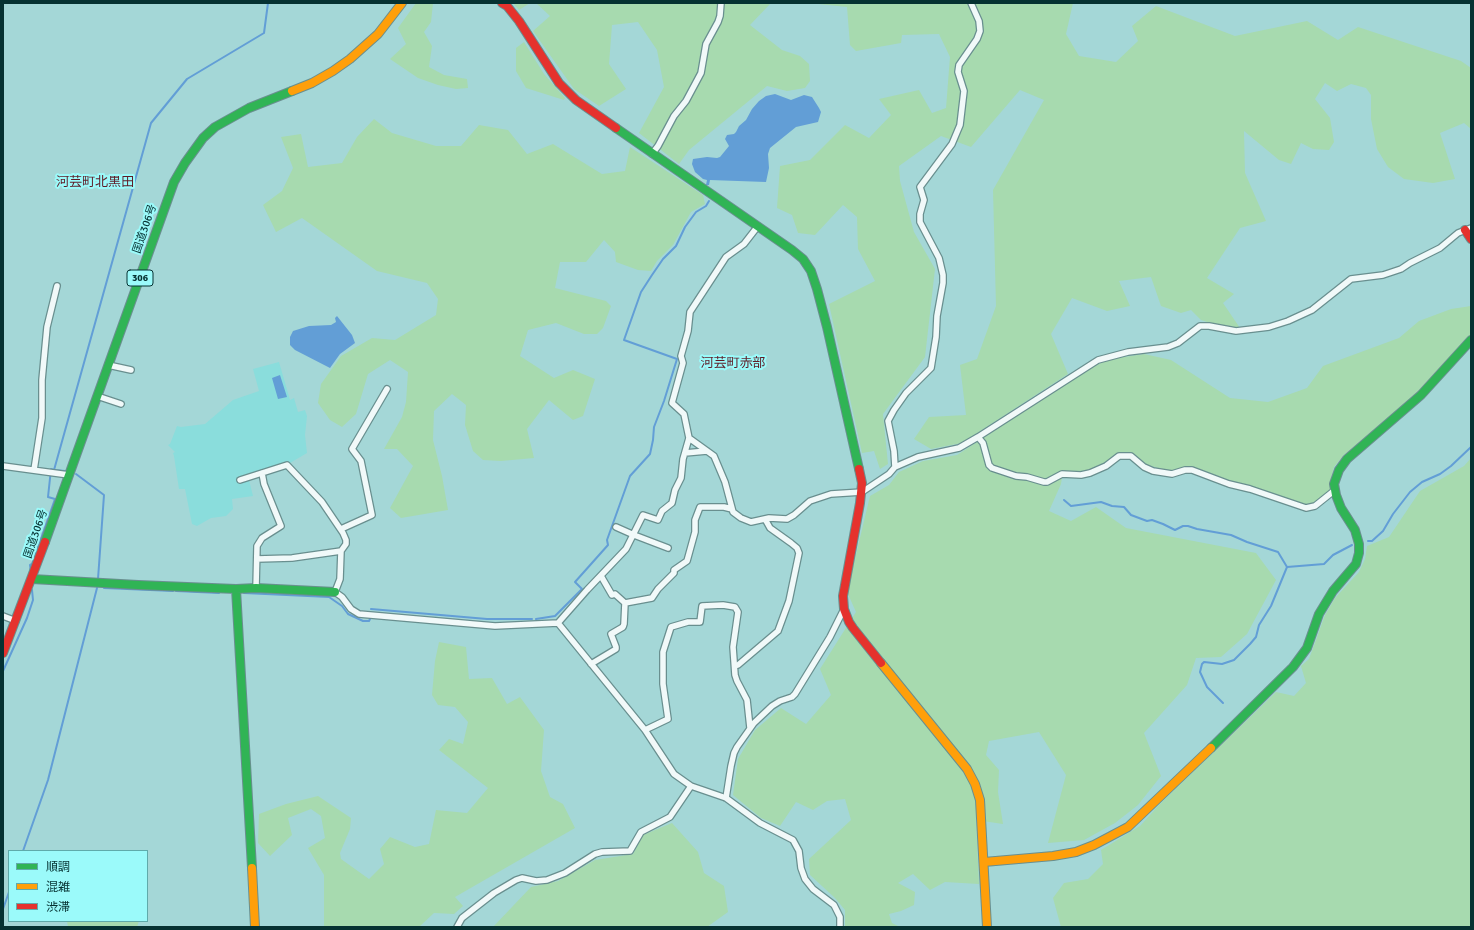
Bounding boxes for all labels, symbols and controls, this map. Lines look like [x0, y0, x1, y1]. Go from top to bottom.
district label: 河芸町北黒田 [56, 175, 134, 191]
street label: 国道306号 [130, 203, 160, 255]
road number: 306 [127, 270, 153, 286]
district label: 河芸町赤部 [701, 356, 765, 372]
street label: 国道306号 [21, 508, 51, 560]
legend [8, 850, 148, 922]
text: 順調 [46, 860, 70, 875]
text: 混雑 [46, 880, 70, 895]
text: 渋滞 [46, 900, 70, 915]

